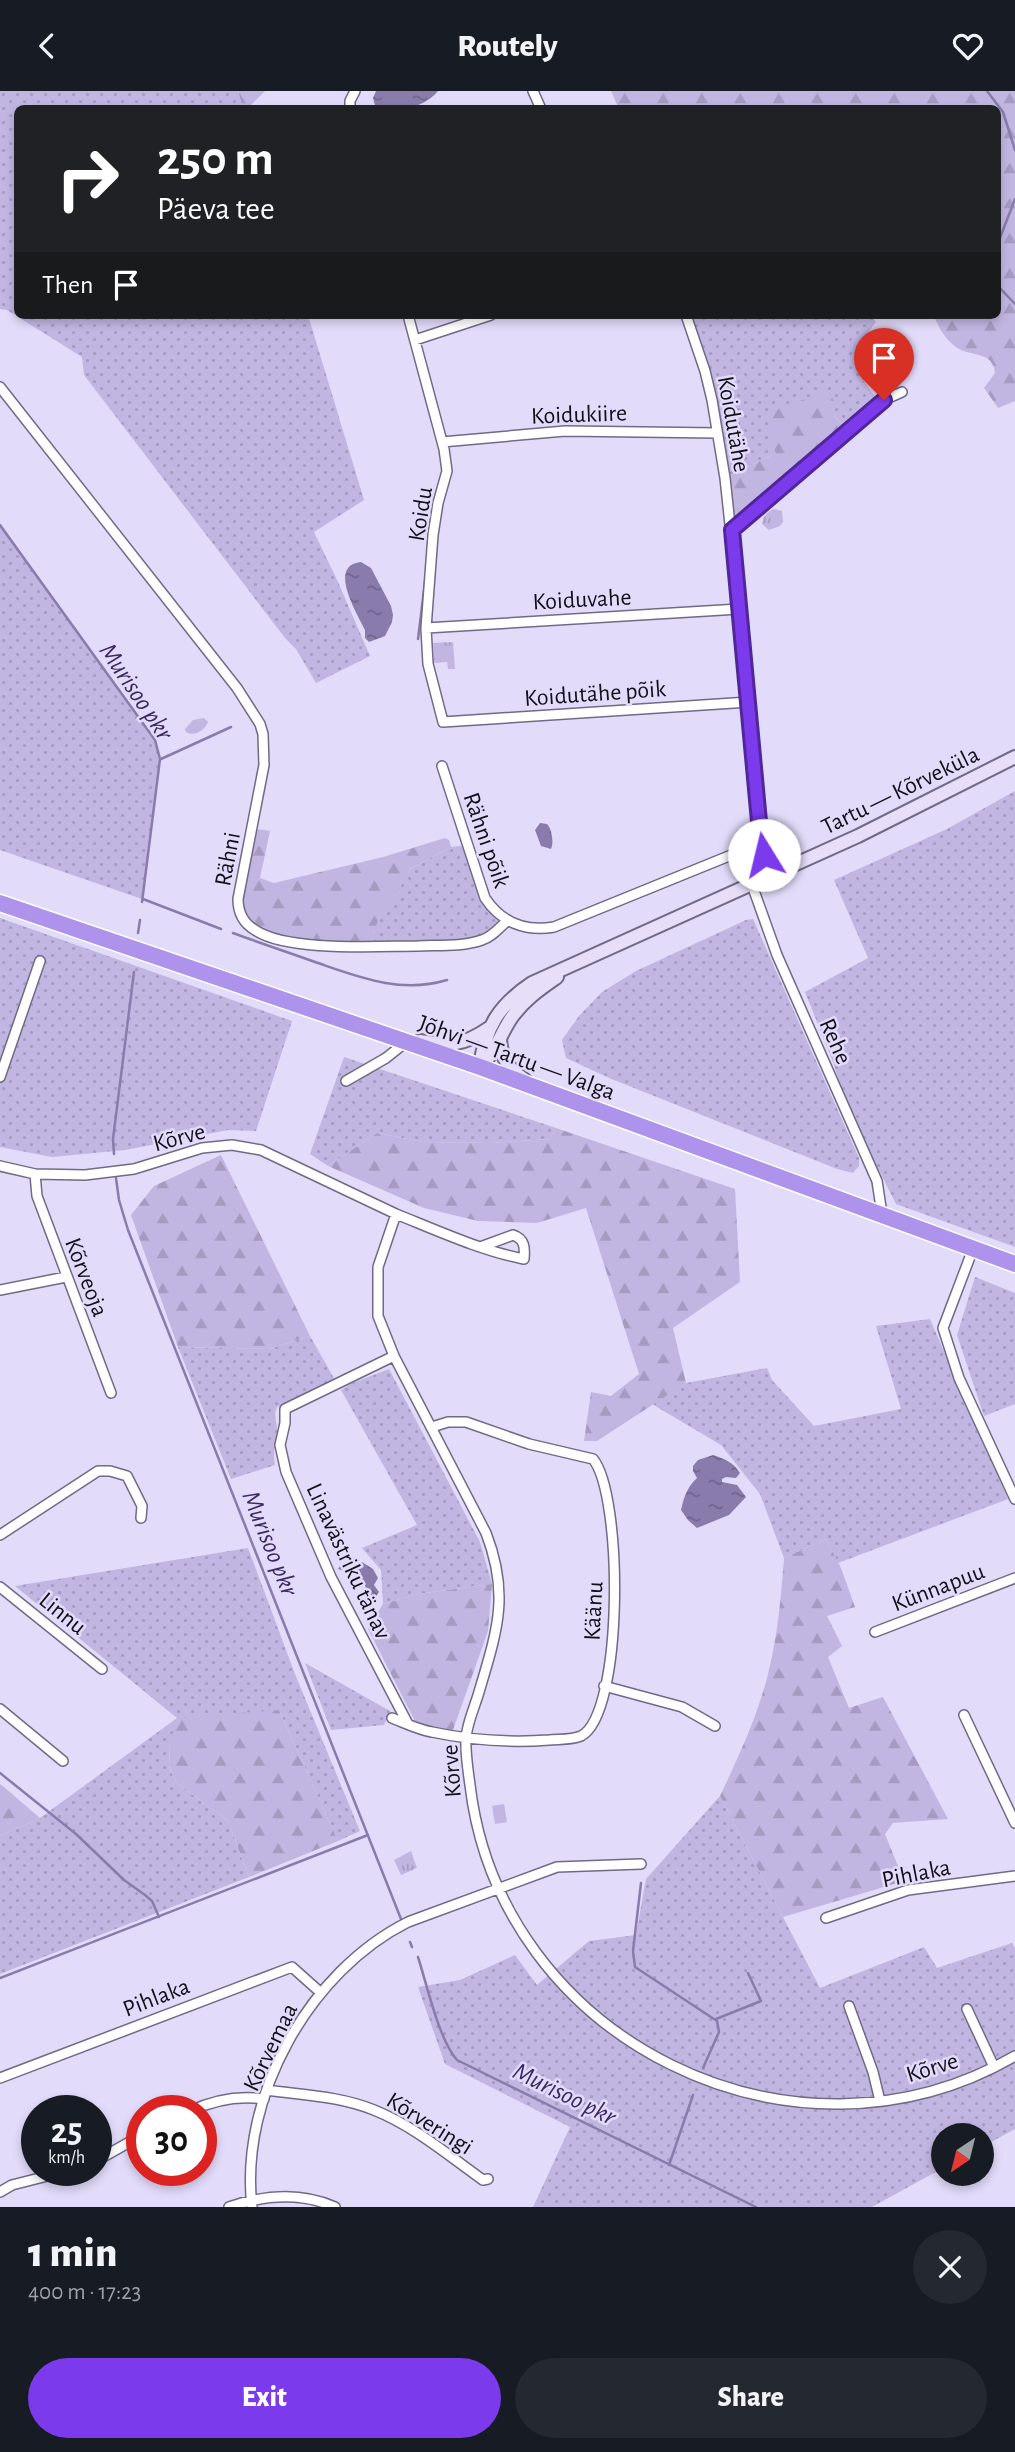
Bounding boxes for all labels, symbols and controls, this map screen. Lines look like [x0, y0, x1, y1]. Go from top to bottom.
icon: back [28, 27, 66, 65]
icon: heart [949, 27, 987, 65]
text: Routely [457, 30, 558, 62]
icon: right [42, 133, 133, 224]
text: 250 m [157, 135, 274, 184]
text: Päeva tee [157, 193, 275, 225]
icon: arrive [107, 266, 145, 304]
text: Then [42, 272, 93, 298]
pin [854, 328, 914, 400]
icon: arrive [865, 339, 903, 377]
street label: Koidutähe [713, 374, 753, 474]
street label: Koidukiire [531, 401, 628, 429]
street label: Koidu [405, 485, 437, 543]
street label: Koiduvahe [532, 585, 632, 615]
water label: Murisoo pkr [94, 638, 179, 746]
street label: Koidutähe põik [523, 677, 667, 711]
street label: Tartu — Kõrveküla [818, 742, 983, 839]
street label: Rähni põik [459, 790, 514, 891]
position arrow [727, 818, 801, 892]
street label: Rähni [211, 830, 245, 888]
street label: Jõhvi — Tartu — Valga [415, 1011, 618, 1105]
street label: Rehe [815, 1015, 856, 1068]
street label: Kõrve [151, 1120, 208, 1156]
street label: Kõrveoja [60, 1235, 112, 1320]
street label: Linavästriku tänav [302, 1480, 395, 1643]
water label: Murisoo pkr [237, 1487, 303, 1601]
street label: Künnapuu [889, 1559, 988, 1617]
street label: Käänu [580, 1581, 608, 1641]
street label: Linnu [34, 1588, 90, 1640]
street label: Kõrve [438, 1744, 466, 1798]
street label: Pihlaka [880, 1856, 953, 1892]
street label: Pihlaka [120, 1974, 193, 2022]
street label: Kõrvemaa [239, 2000, 302, 2095]
street label: Kõrve [903, 2049, 961, 2087]
water label: Murisoo pkr [509, 2058, 621, 2131]
street label: Kõrveringi [382, 2088, 477, 2160]
speed limit sign: 30 [126, 2095, 217, 2186]
text: 25 [51, 2114, 82, 2149]
north arrow [931, 2123, 994, 2186]
map controls [931, 2123, 994, 2186]
text: km/h [48, 2149, 85, 2167]
button: close [913, 2230, 987, 2304]
text: 1 min [28, 2232, 117, 2274]
text: 400 m · 17:23 [28, 2281, 141, 2304]
button: Exit [28, 2358, 501, 2438]
button: Share [515, 2358, 987, 2438]

